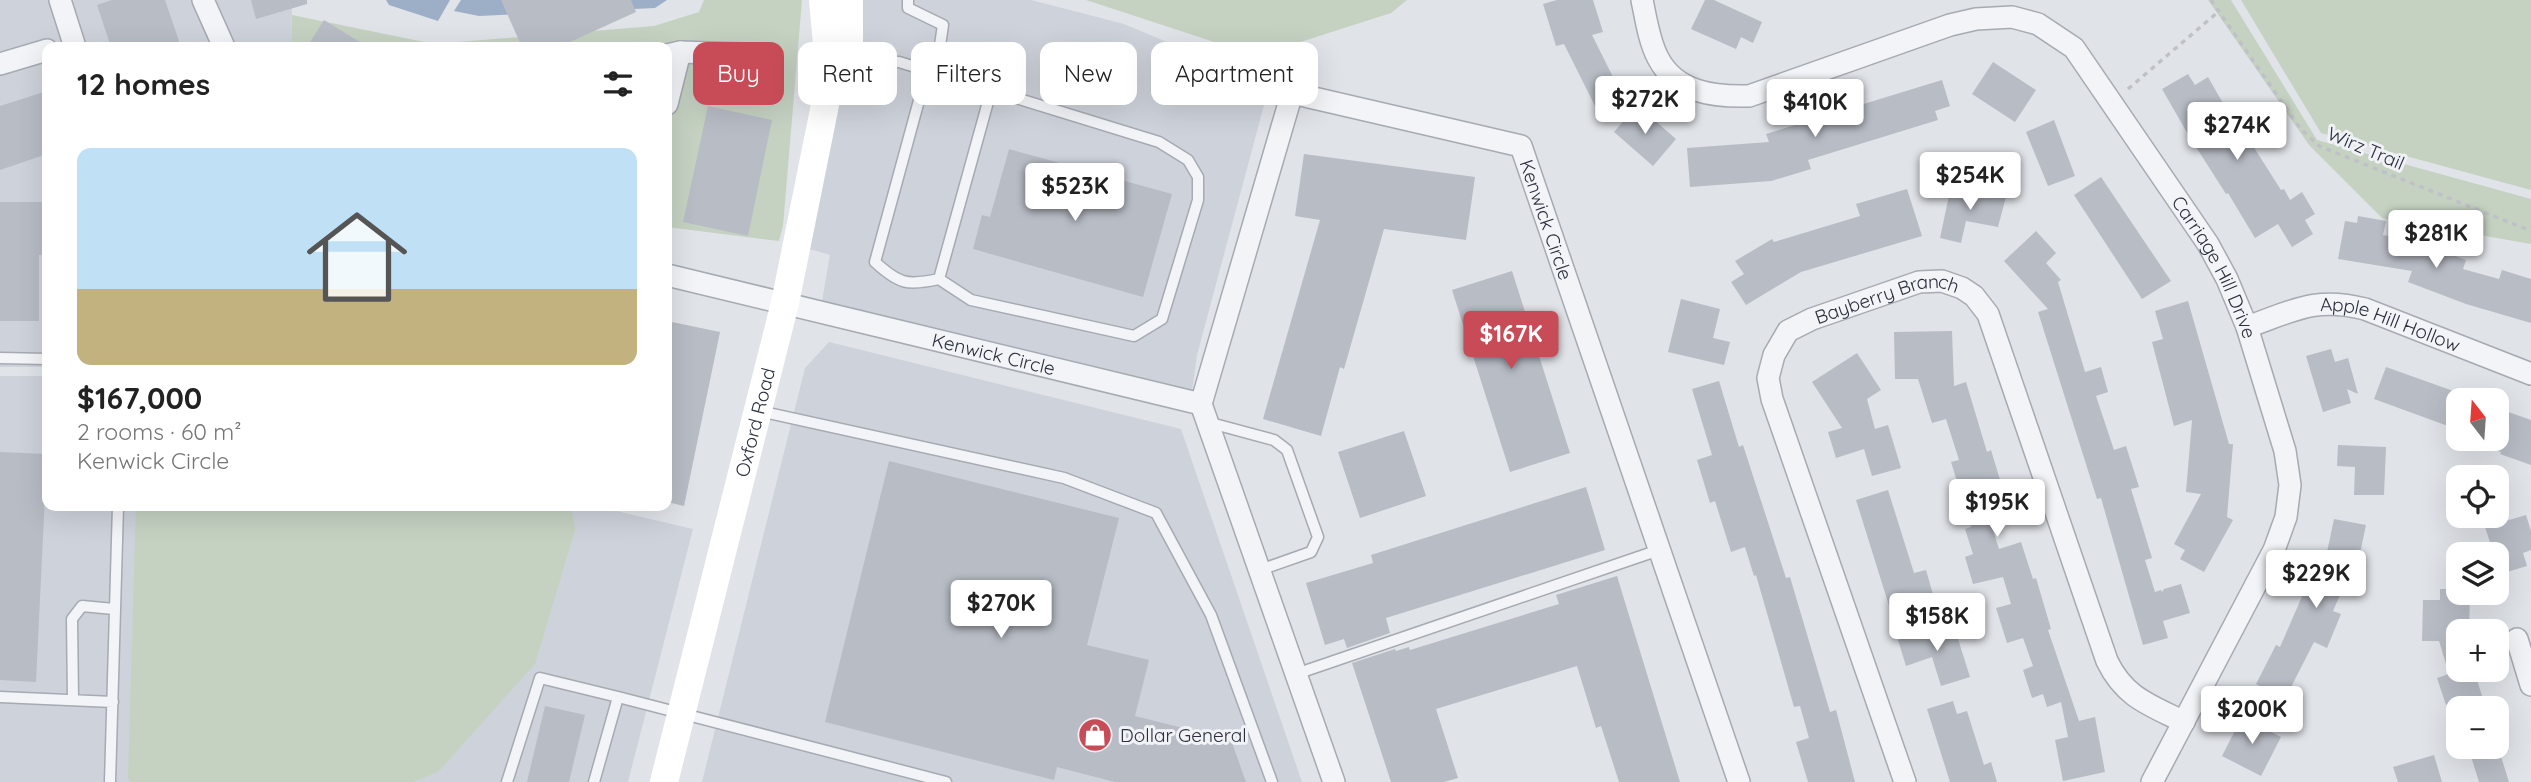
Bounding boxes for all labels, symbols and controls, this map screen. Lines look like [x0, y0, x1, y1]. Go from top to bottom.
chip: Buy [693, 42, 784, 105]
chip: Rent [798, 42, 897, 105]
chip: Filters [911, 42, 1026, 105]
chip: New [1040, 42, 1137, 105]
chip: Apartment [1151, 42, 1318, 105]
text: 12 homes [77, 65, 210, 103]
icon: filters [599, 65, 637, 103]
pin: $272K [1596, 76, 1694, 136]
pin: $410K [1766, 80, 1864, 139]
text: $272K [1611, 84, 1679, 113]
text: $410K [1783, 87, 1847, 116]
pin: $274K [2188, 102, 2286, 162]
text: $274K [2203, 110, 2271, 139]
street label: Wirz Trail [2324, 121, 2408, 175]
pin: $254K [1921, 152, 2019, 212]
street label: Kenwick Circle [1514, 156, 1578, 283]
text: $254K [1936, 160, 2004, 189]
pin: $523K [1026, 164, 1124, 223]
text: $523K [1041, 171, 1109, 200]
street label: Carriage Hill Drive [2167, 191, 2262, 341]
icon: home [294, 194, 420, 320]
pin: $281K [2387, 210, 2485, 270]
text: $281K [2404, 218, 2468, 247]
street label: Bayberry Branch [1812, 269, 1963, 329]
street label: Apple Hill Hollow [2320, 292, 2464, 357]
pin: $167K [1462, 312, 1560, 371]
text: $167K [1479, 319, 1543, 348]
street label: Kenwick Circle [930, 327, 1058, 380]
street label: Oxford Road [730, 365, 780, 480]
text: $167,000 [77, 379, 202, 417]
north arrow [2446, 388, 2510, 452]
map controls [2446, 388, 2509, 759]
text: 2 rooms · 60 m² [77, 417, 242, 446]
text: Kenwick Circle [77, 446, 229, 475]
button: locate [2446, 465, 2509, 528]
pin: $195K [1948, 480, 2046, 539]
text: $195K [1965, 487, 2029, 516]
button: layers [2446, 542, 2509, 605]
pin: $229K [2267, 550, 2365, 610]
text: $229K [2282, 558, 2350, 587]
pin: $270K [952, 580, 1050, 640]
text: $270K [967, 588, 1035, 617]
pin: $158K [1888, 594, 1986, 653]
text: $158K [1905, 601, 1969, 630]
button: + [2446, 619, 2509, 682]
pin: $200K [2203, 686, 2301, 746]
text: $200K [2217, 694, 2287, 723]
button: − [2446, 696, 2509, 759]
shop icon: Dollar General [1076, 716, 1114, 754]
place label: Dollar General [1120, 723, 1247, 747]

